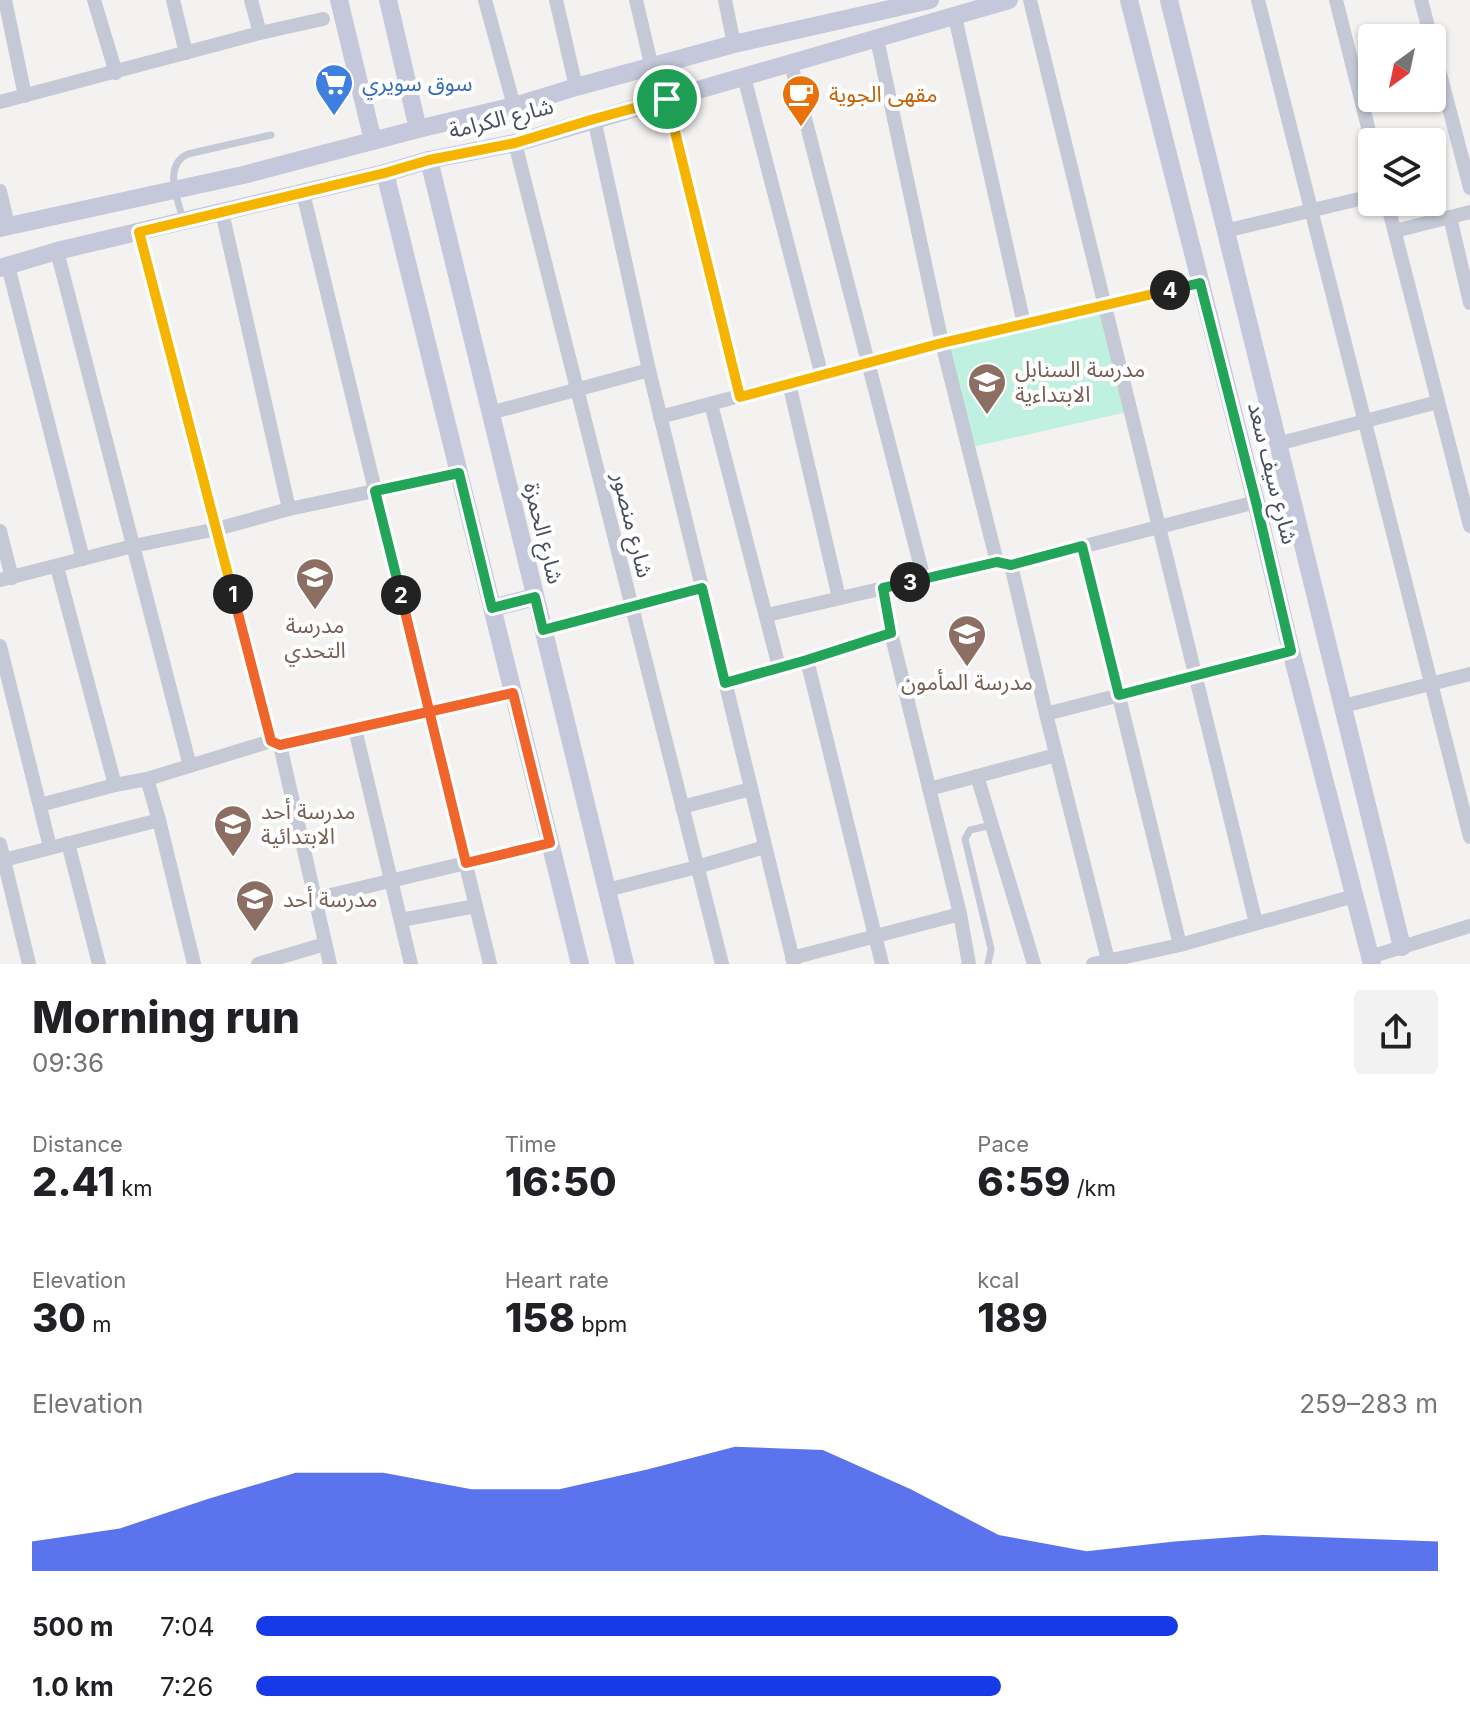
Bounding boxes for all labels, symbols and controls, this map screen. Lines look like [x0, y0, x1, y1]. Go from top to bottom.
north arrow [1358, 24, 1446, 112]
map controls [1358, 24, 1446, 216]
supermarket icon: سوق سويري [313, 62, 355, 117]
pin [633, 65, 701, 133]
place label: سوق سويري [362, 70, 473, 100]
cafe icon: مقهى الجوية [780, 73, 822, 128]
icon: arrive [645, 77, 689, 121]
place label: مقهى الجوية [829, 81, 938, 107]
street label: شارع الكرامة [446, 92, 557, 147]
button: layers [1358, 128, 1446, 216]
pin: 4 [1150, 270, 1190, 310]
text: 4 [1163, 277, 1177, 303]
place label: مدرسة السنابل الابتداءية [1015, 356, 1145, 407]
school or university icon: مدرسة السنابل الابتداءية [966, 361, 1008, 416]
street label: شارع سيف سعد [1239, 399, 1303, 548]
street label: شارع منصور [603, 469, 659, 581]
street label: شارع الحمزة [515, 480, 569, 587]
school or university icon: مدرسة التحدي [294, 556, 336, 611]
pin: 3 [890, 562, 930, 602]
text: 3 [903, 569, 917, 595]
pin: 1 [213, 574, 253, 614]
pin: 2 [381, 575, 421, 615]
text: 1 [228, 581, 238, 607]
text: 2 [394, 582, 408, 608]
place label: مدرسة التحدي [284, 612, 346, 667]
school or university icon: مدرسة المأمون [946, 613, 988, 668]
place label: مدرسة المأمون [901, 669, 1033, 696]
place label: مدرسة أحد الابتدائية [261, 798, 356, 849]
school or university icon: مدرسة أحد الابتدائية [212, 803, 254, 858]
school or university icon: مدرسة أحد [234, 878, 276, 933]
place label: مدرسة أحد [283, 886, 378, 913]
text: Morning run [32, 990, 300, 1044]
button: share [1354, 990, 1438, 1074]
text: 09:36 [32, 1047, 104, 1078]
text: Distance [32, 1131, 123, 1157]
text: Time [505, 1131, 556, 1157]
text: Pace [977, 1131, 1029, 1157]
text: 2.41 [32, 1157, 115, 1206]
text: 16:50 [505, 1157, 617, 1206]
text: 6:59 [977, 1157, 1070, 1206]
text: km [115, 1175, 153, 1201]
text: /km [1070, 1175, 1116, 1201]
text: Elevation [32, 1267, 126, 1293]
text: Heart rate [505, 1267, 609, 1293]
text: kcal [977, 1267, 1019, 1293]
text: 30 [32, 1293, 86, 1342]
text: 158 [505, 1293, 575, 1342]
text: 189 [977, 1293, 1048, 1342]
text: m [86, 1311, 111, 1337]
text: bpm [575, 1311, 627, 1337]
text: Elevation [32, 1388, 143, 1419]
text: 259–283 m [1299, 1388, 1438, 1419]
text: 500 m [32, 1611, 114, 1642]
text: 7:04 [160, 1611, 215, 1642]
text: 1.0 km [32, 1671, 114, 1702]
text: 7:26 [160, 1671, 213, 1702]

